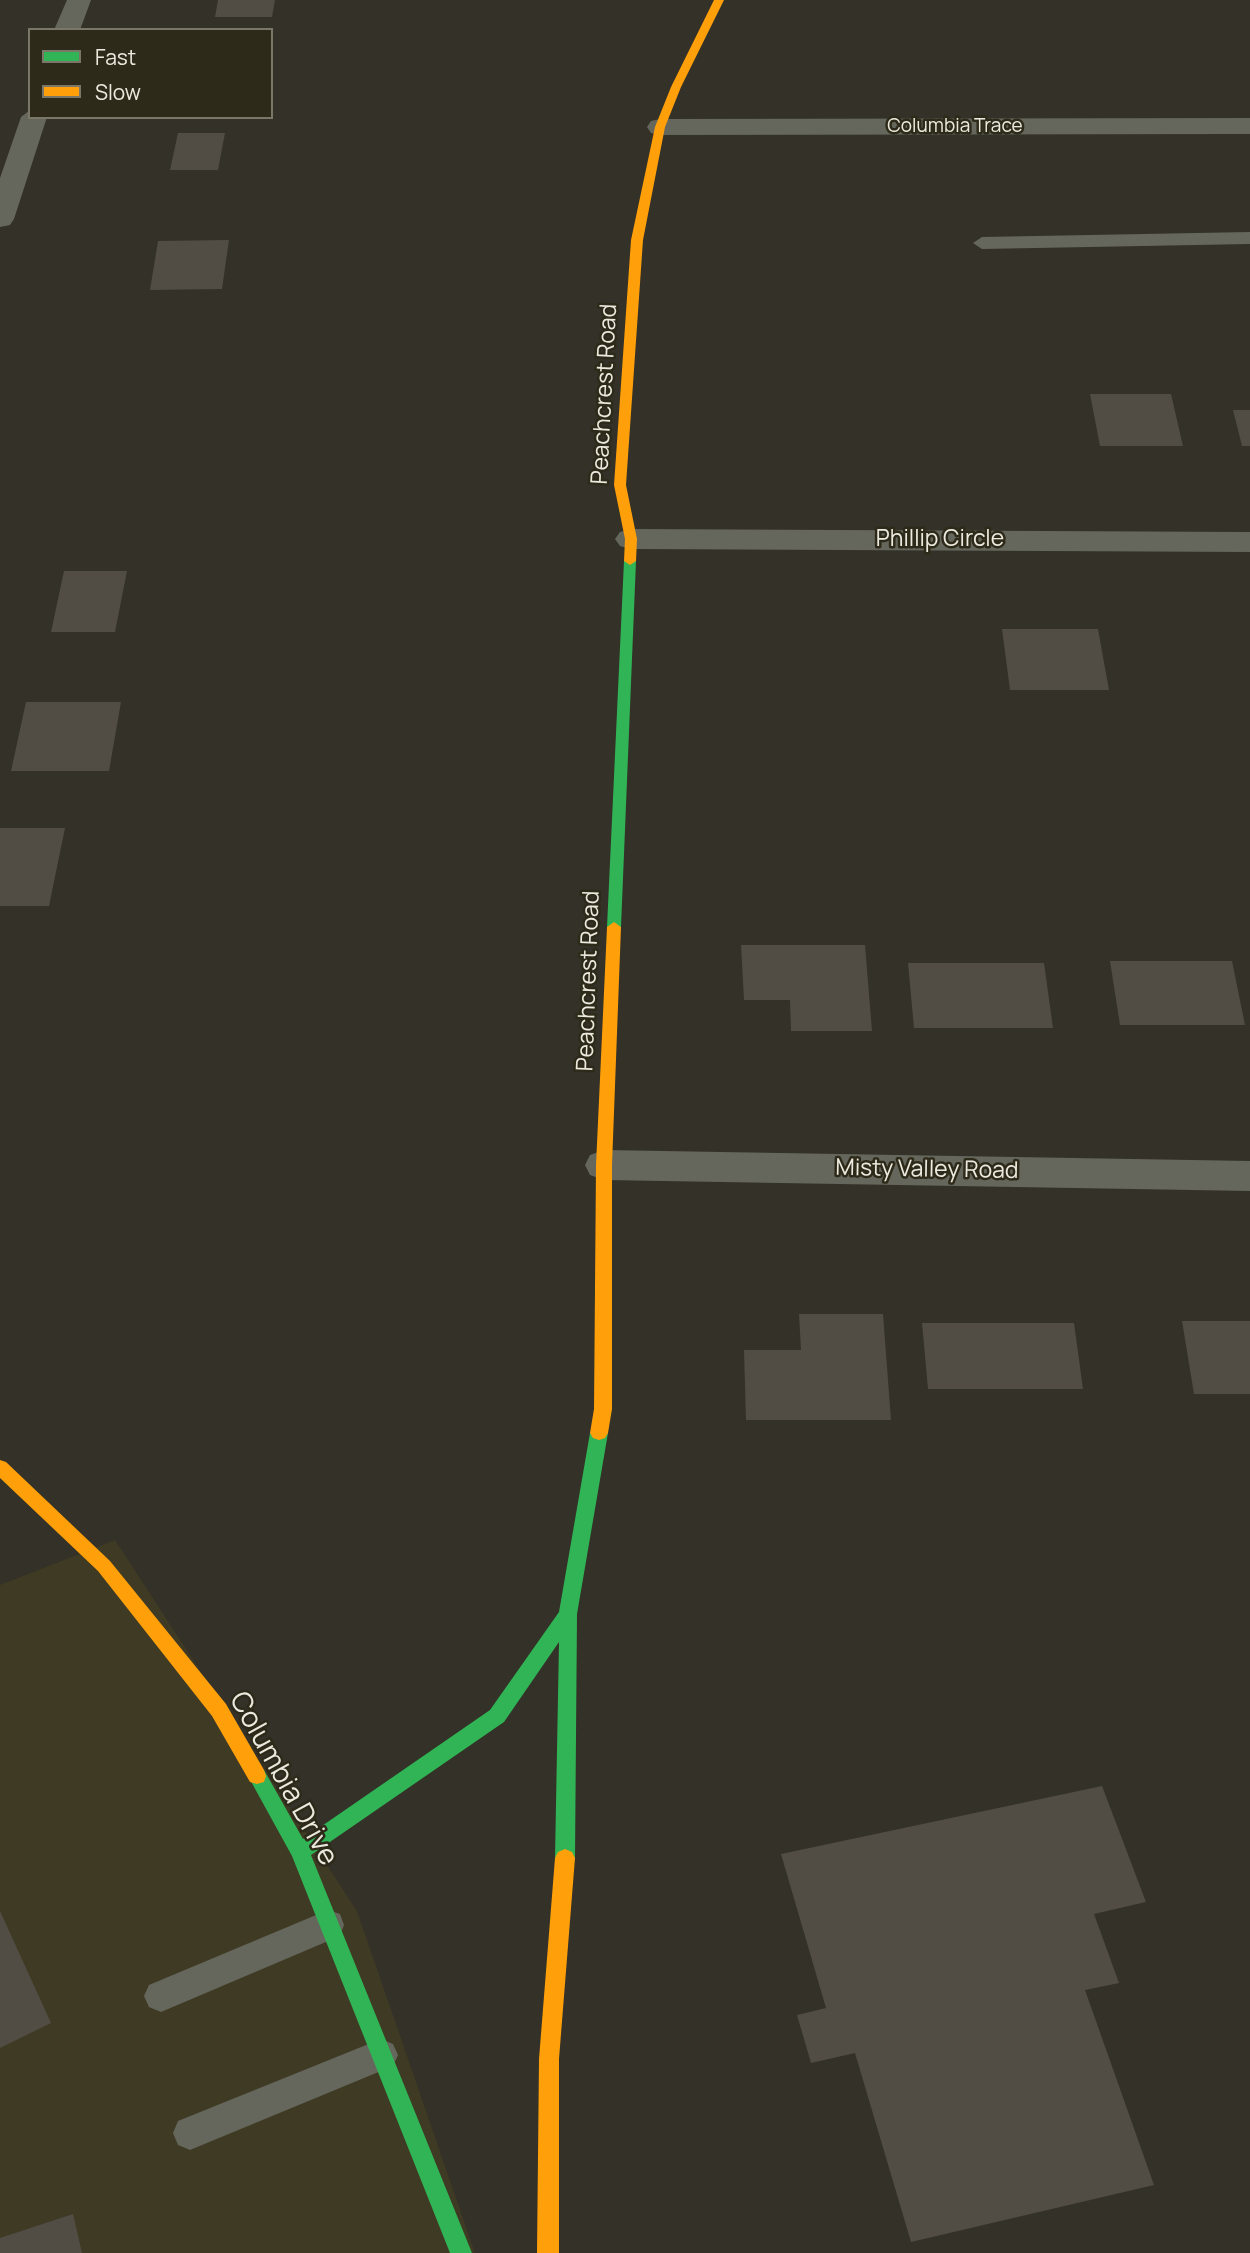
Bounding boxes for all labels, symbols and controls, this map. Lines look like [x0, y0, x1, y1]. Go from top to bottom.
legend [28, 28, 273, 119]
text: Fast [95, 43, 136, 71]
text: Slow [95, 78, 141, 106]
street label: Columbia Trace [887, 116, 1023, 138]
street label: Peachcrest Road [586, 303, 624, 485]
street label: Phillip Circle [876, 526, 1004, 554]
street label: Peachcrest Road [572, 890, 606, 1072]
street label: Misty Valley Road [835, 1155, 1019, 1185]
street label: Columbia Drive [221, 1686, 345, 1872]

